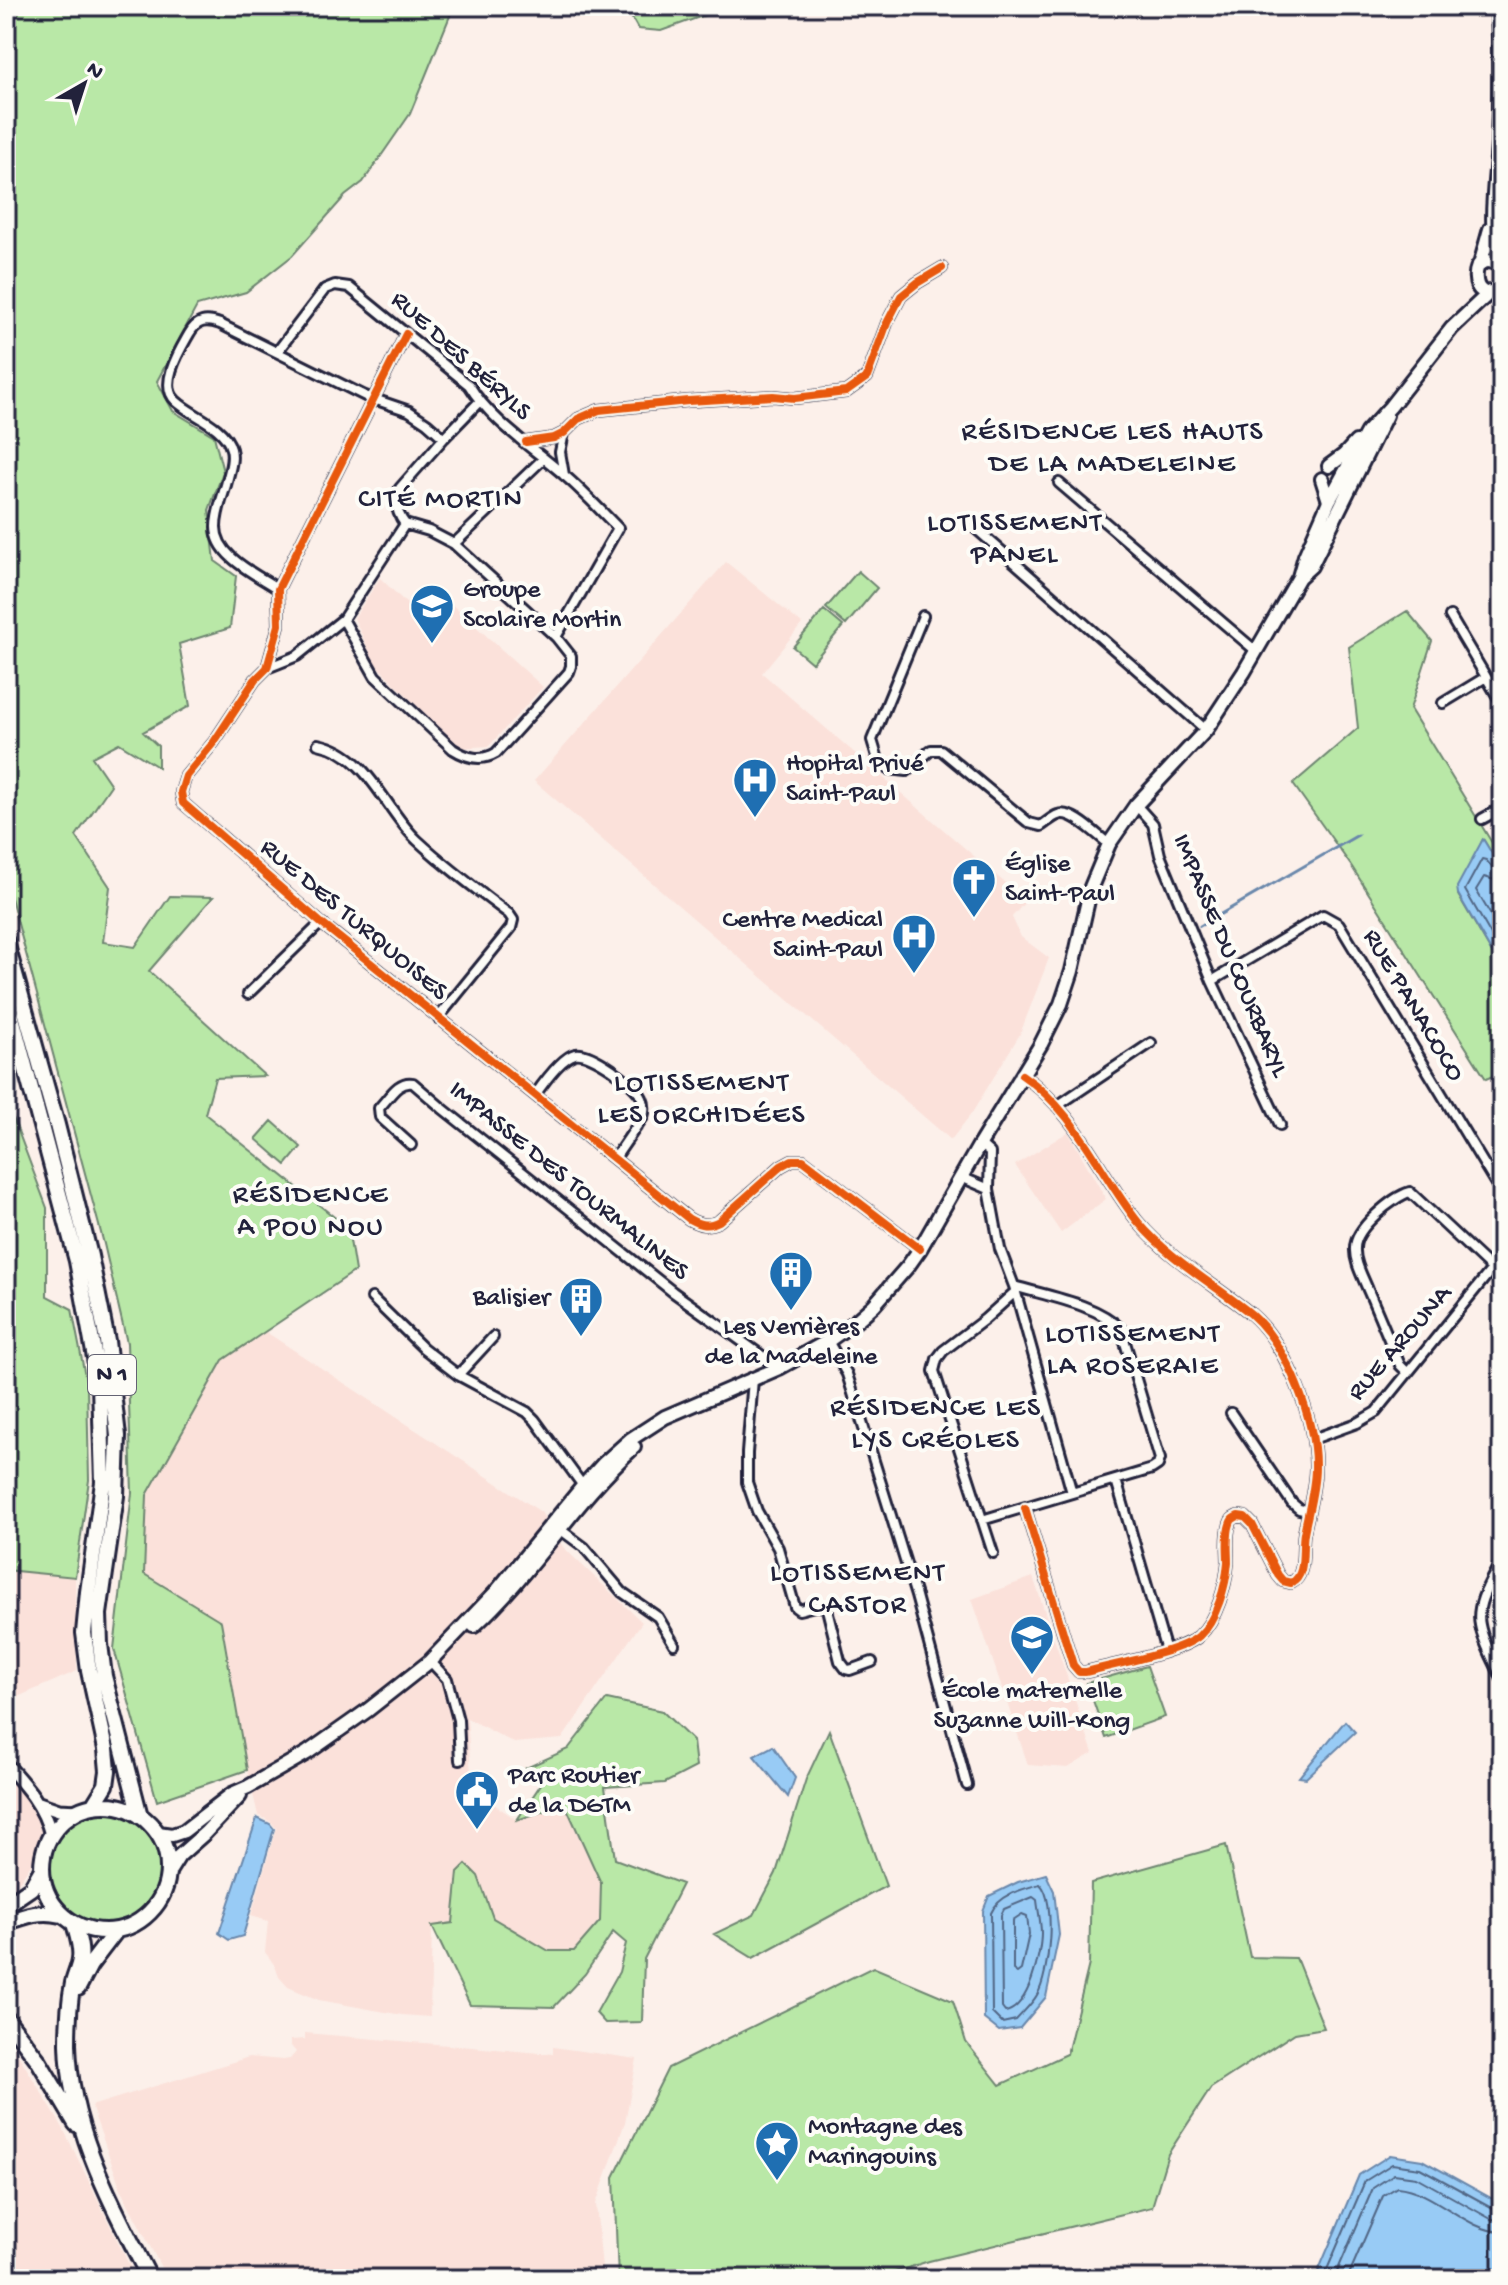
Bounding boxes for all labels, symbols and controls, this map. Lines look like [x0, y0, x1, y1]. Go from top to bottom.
north arrow [44, 44, 124, 124]
text: N [80, 57, 108, 86]
street label: RUE DES BÉRYLS [383, 286, 538, 429]
district label: RÉSIDENCE LES HAUTS DE LA MADELEINE [962, 417, 1264, 482]
district label: CITÉ MORTIN [358, 484, 524, 517]
district label: LOTISSEMENT PANEL [927, 508, 1103, 573]
place label: Groupe Scolaire Mortin [463, 576, 622, 637]
school or university icon: Groupe Scolaire Mortin [408, 582, 456, 645]
place label: Hopital Privé Saint-Paul [786, 750, 924, 811]
hospital icon: Hopital Privé Saint-Paul [731, 756, 779, 819]
street label: IMPASSE DU COURBARYL [1164, 830, 1295, 1083]
street label: RUE DES TURQUOISES [253, 833, 454, 1009]
place label: Église Saint-Paul [1005, 850, 1115, 911]
church icon: Église Saint-Paul [950, 856, 998, 919]
place label: Centre Medical Saint-Paul [722, 906, 883, 967]
hospital icon: Centre Medical Saint-Paul [890, 912, 938, 975]
street label: RUE PANACOCO [1354, 924, 1470, 1088]
district label: LOTISSEMENT LES ORCHIDÉES [598, 1068, 806, 1133]
street label: IMPASSE DES TOURMALINES [441, 1075, 695, 1289]
district label: RÉSIDENCE A POU NOU [233, 1180, 389, 1245]
building icon: Les Verrières de la Madeleine [767, 1249, 815, 1312]
building icon: Balisier [557, 1275, 605, 1338]
street label: RUE AROUNA [1342, 1279, 1461, 1408]
place label: Balisier [472, 1284, 553, 1315]
place label: Les Verrières de la Madeleine [705, 1313, 878, 1374]
district label: LOTISSEMENT LA ROSERAIE [1045, 1319, 1221, 1384]
road number: N 1 [88, 1355, 136, 1395]
district label: RÉSIDENCE LES LYS CRÉOLES [830, 1393, 1042, 1458]
district label: LOTISSEMENT CASTOR [770, 1558, 946, 1623]
school or university icon: École maternelle Suzanne Will-Kong [1008, 1613, 1056, 1676]
place label: École maternelle Suzanne Will-Kong [934, 1677, 1130, 1738]
place label: Parc Routier de la DGTM [507, 1762, 642, 1823]
public building icon: Parc Routier de la DGTM [453, 1768, 501, 1831]
place label: Montagne des Maringouins [808, 2113, 963, 2174]
place icon: Montagne des Maringouins [753, 2119, 801, 2182]

